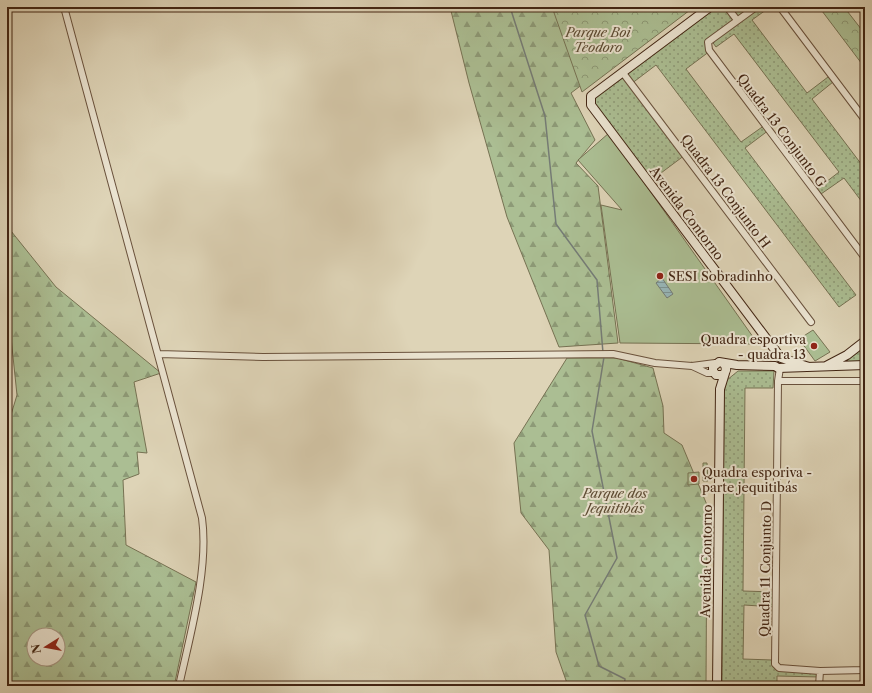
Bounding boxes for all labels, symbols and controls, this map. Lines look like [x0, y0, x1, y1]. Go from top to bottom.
park label: Parque Boi Teodoro [564, 24, 632, 55]
street label: Quadra 13 Conjunto G [734, 70, 830, 190]
street label: Quadra 13 Conjunto H [678, 131, 774, 251]
street label: Avenida Contorno [646, 162, 727, 263]
place label: SESI Sobradinho [668, 268, 773, 284]
marker: SESI Sobradinho [655, 271, 665, 281]
place label: Quadra esportiva - quadra 13 [700, 331, 806, 362]
marker: Quadra esportiva - quadra 13 [809, 341, 819, 351]
place label: Quadra esporiva - parte jequitibás [702, 464, 812, 495]
marker: Quadra esporiva - parte jequitibás [689, 474, 699, 484]
park label: Parque dos Jequitibás [581, 485, 648, 516]
street label: Quadra 11 Conjunto D [756, 501, 774, 637]
street label: Avenida Contorno [697, 504, 715, 619]
north arrow [26, 627, 66, 667]
text: N [28, 642, 44, 655]

